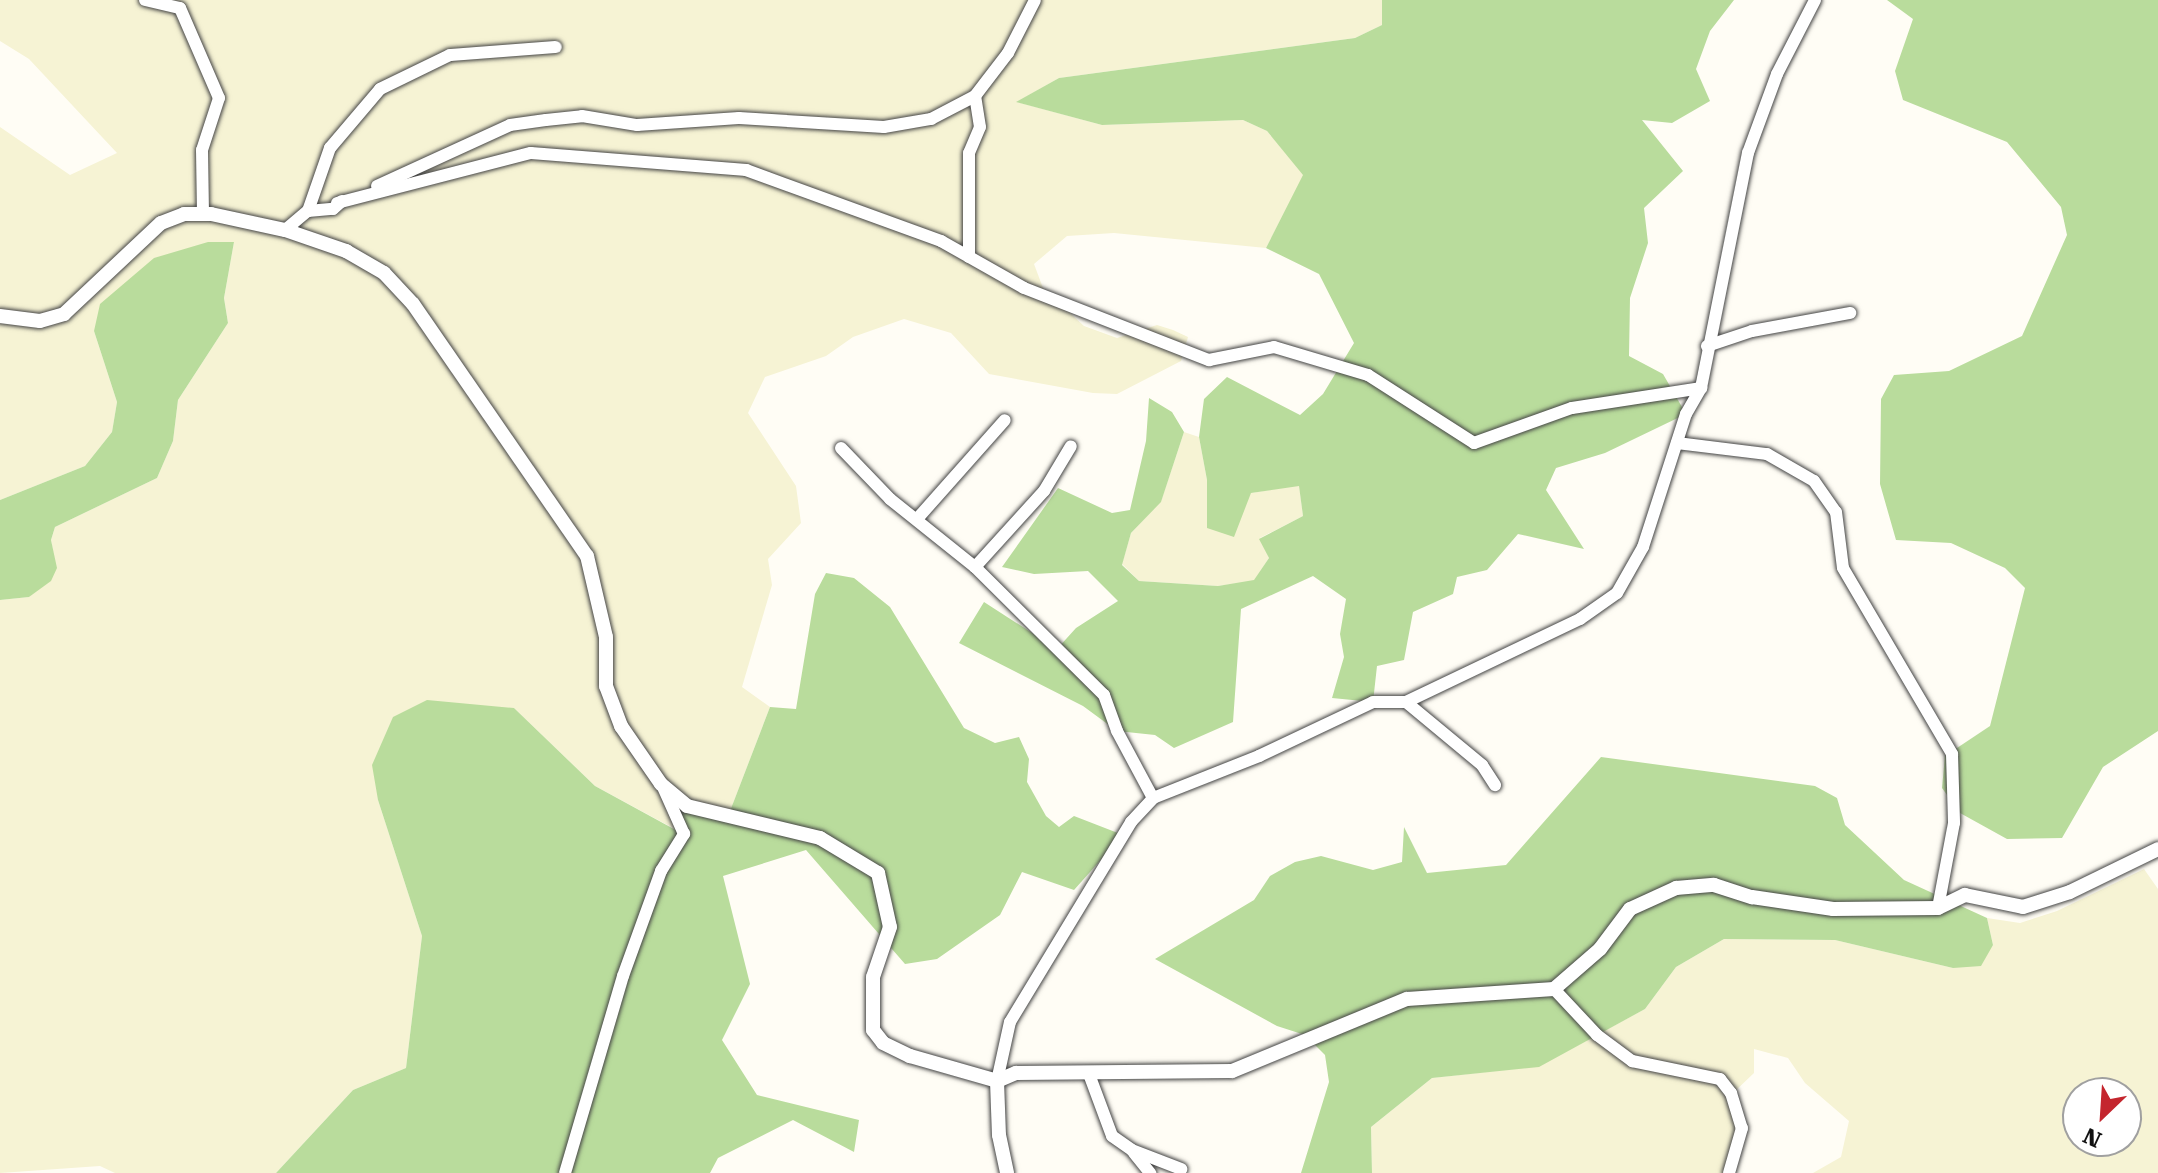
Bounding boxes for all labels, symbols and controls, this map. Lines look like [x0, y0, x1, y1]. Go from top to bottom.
north arrow [2062, 1077, 2142, 1157]
text: N [2080, 1122, 2105, 1152]

